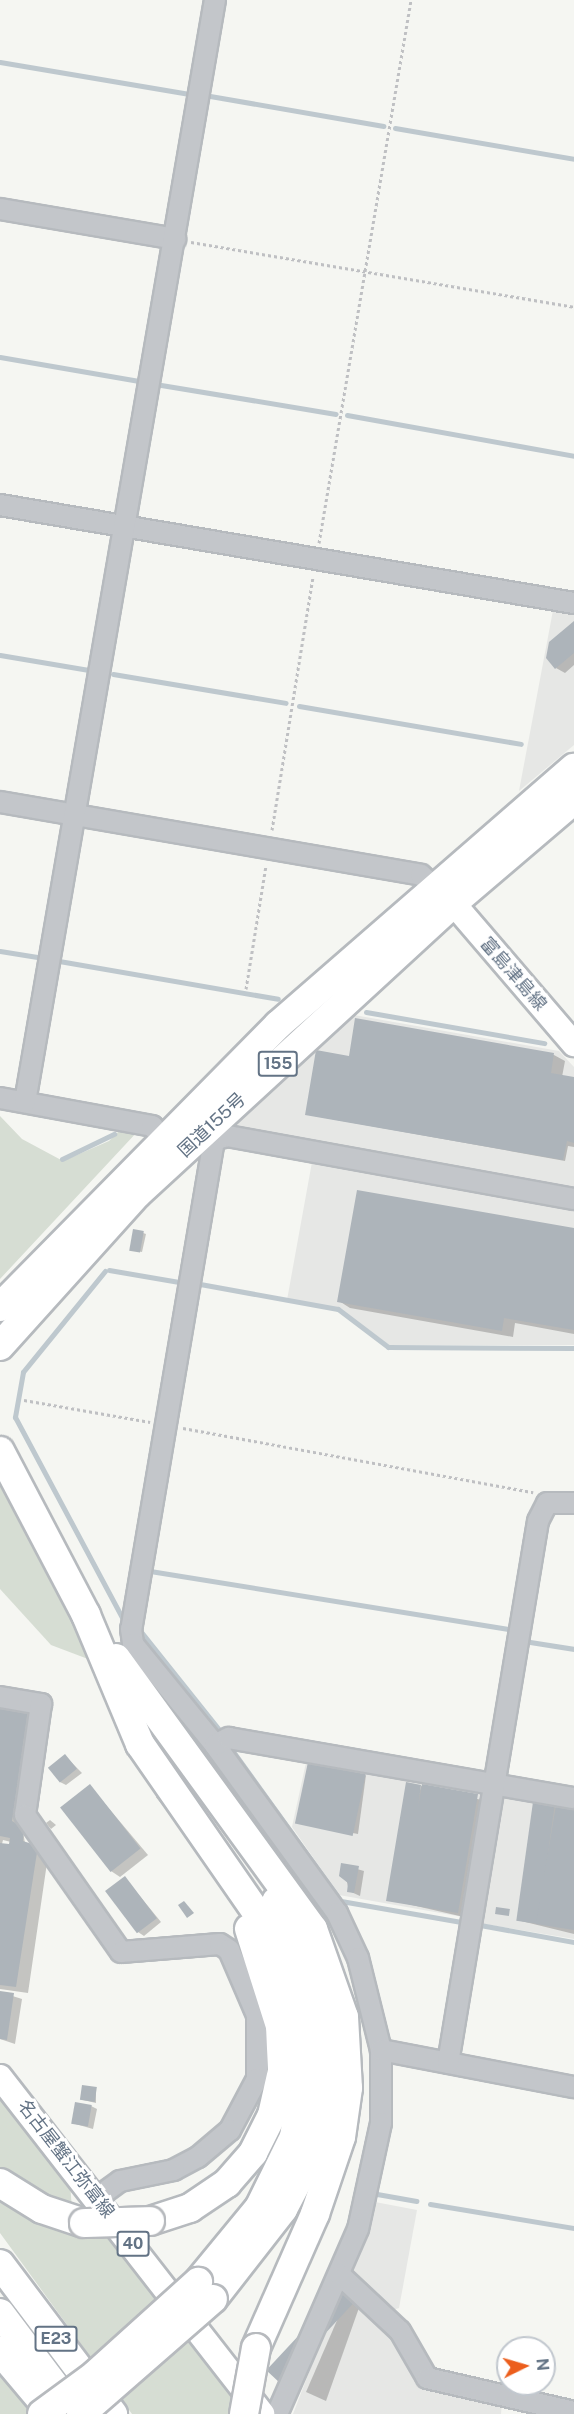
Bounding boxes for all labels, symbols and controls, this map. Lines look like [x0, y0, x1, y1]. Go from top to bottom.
street label: 富島津島線 [475, 933, 551, 1015]
road number: 155 [257, 1051, 299, 1077]
street label: 国道155号 [174, 1088, 250, 1162]
street label: 名古屋蟹江弥富線 [13, 2096, 119, 2222]
road number: 40 [116, 2231, 150, 2257]
road number: E23 [34, 2326, 78, 2352]
north arrow [496, 2336, 556, 2396]
text: N [532, 2357, 552, 2372]

